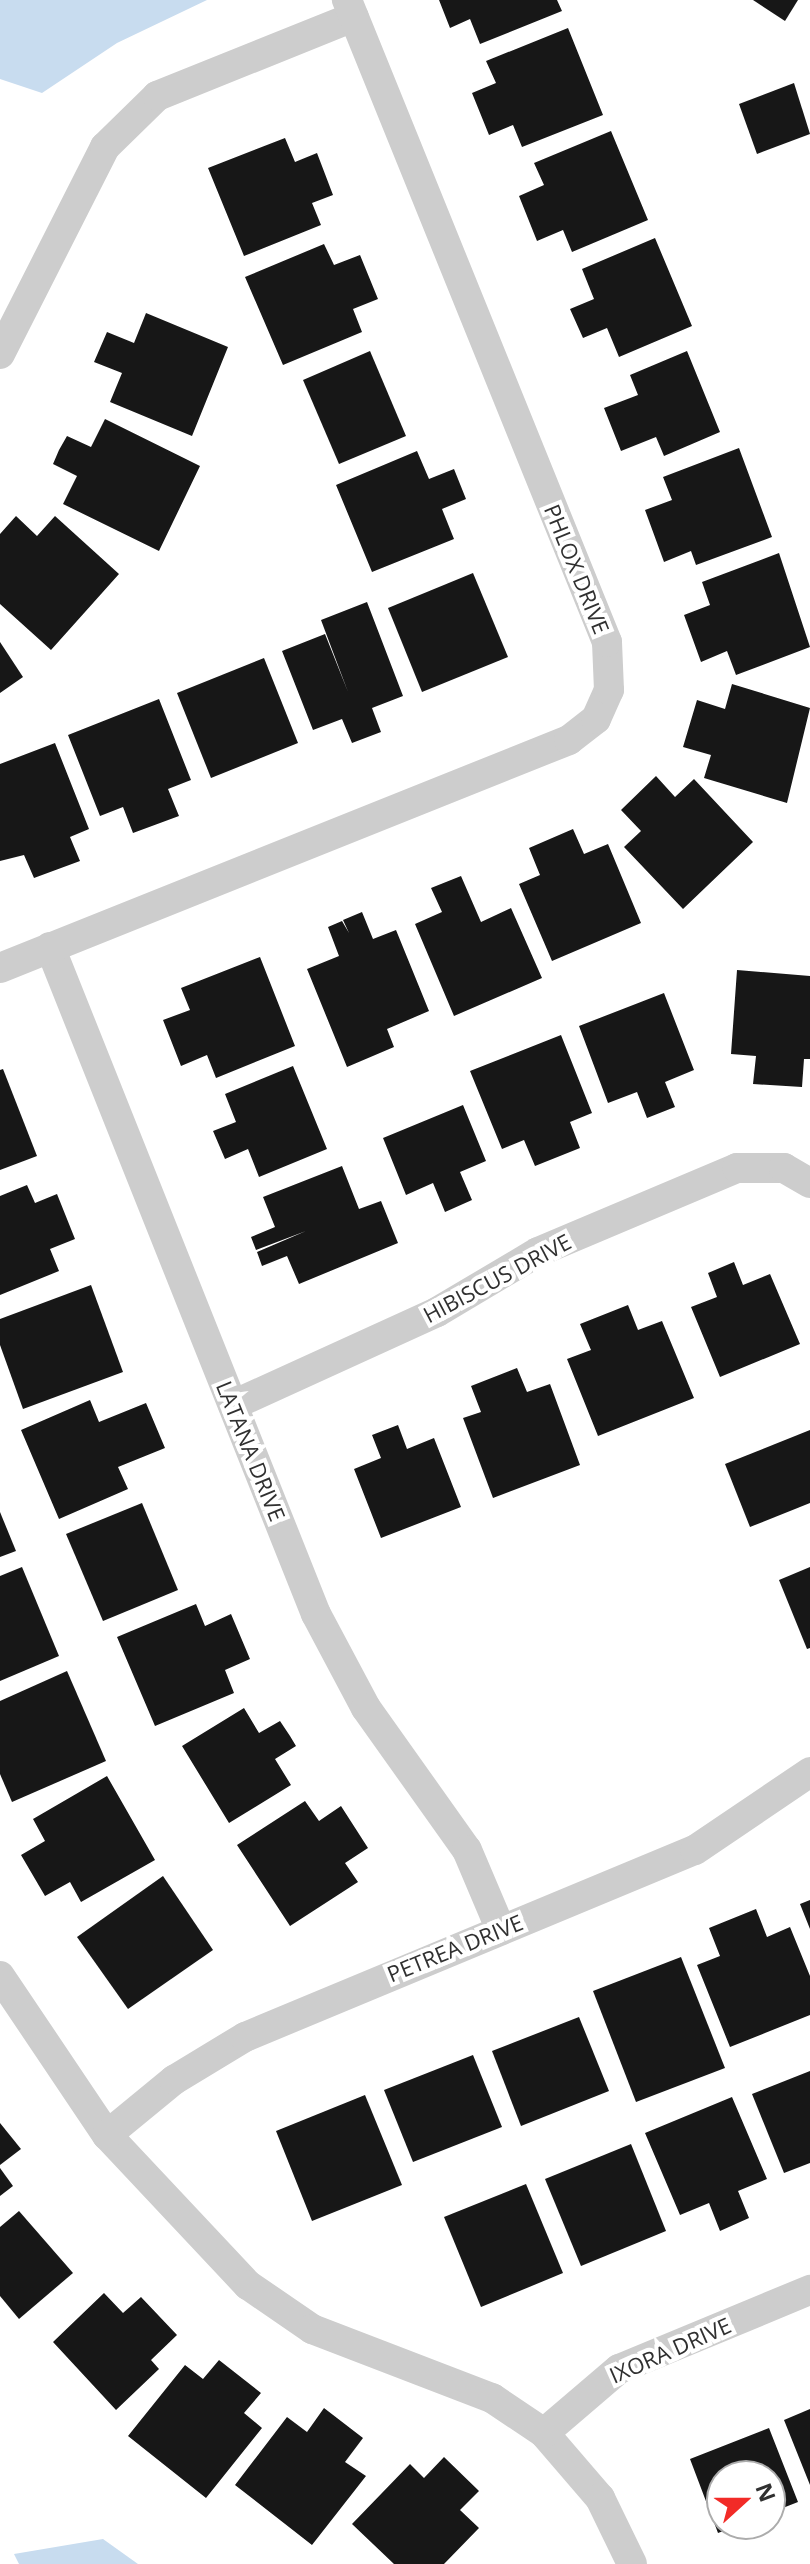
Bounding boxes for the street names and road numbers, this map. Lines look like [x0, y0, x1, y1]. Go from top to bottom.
street label: PHLOX DRIVE [539, 500, 615, 638]
street label: HIBISCUS DRIVE [419, 1228, 575, 1328]
street label: LATANA DRIVE [211, 1377, 291, 1525]
street label: PETREA DRIVE [383, 1909, 527, 1987]
street label: IXORA DRIVE [605, 2311, 735, 2389]

